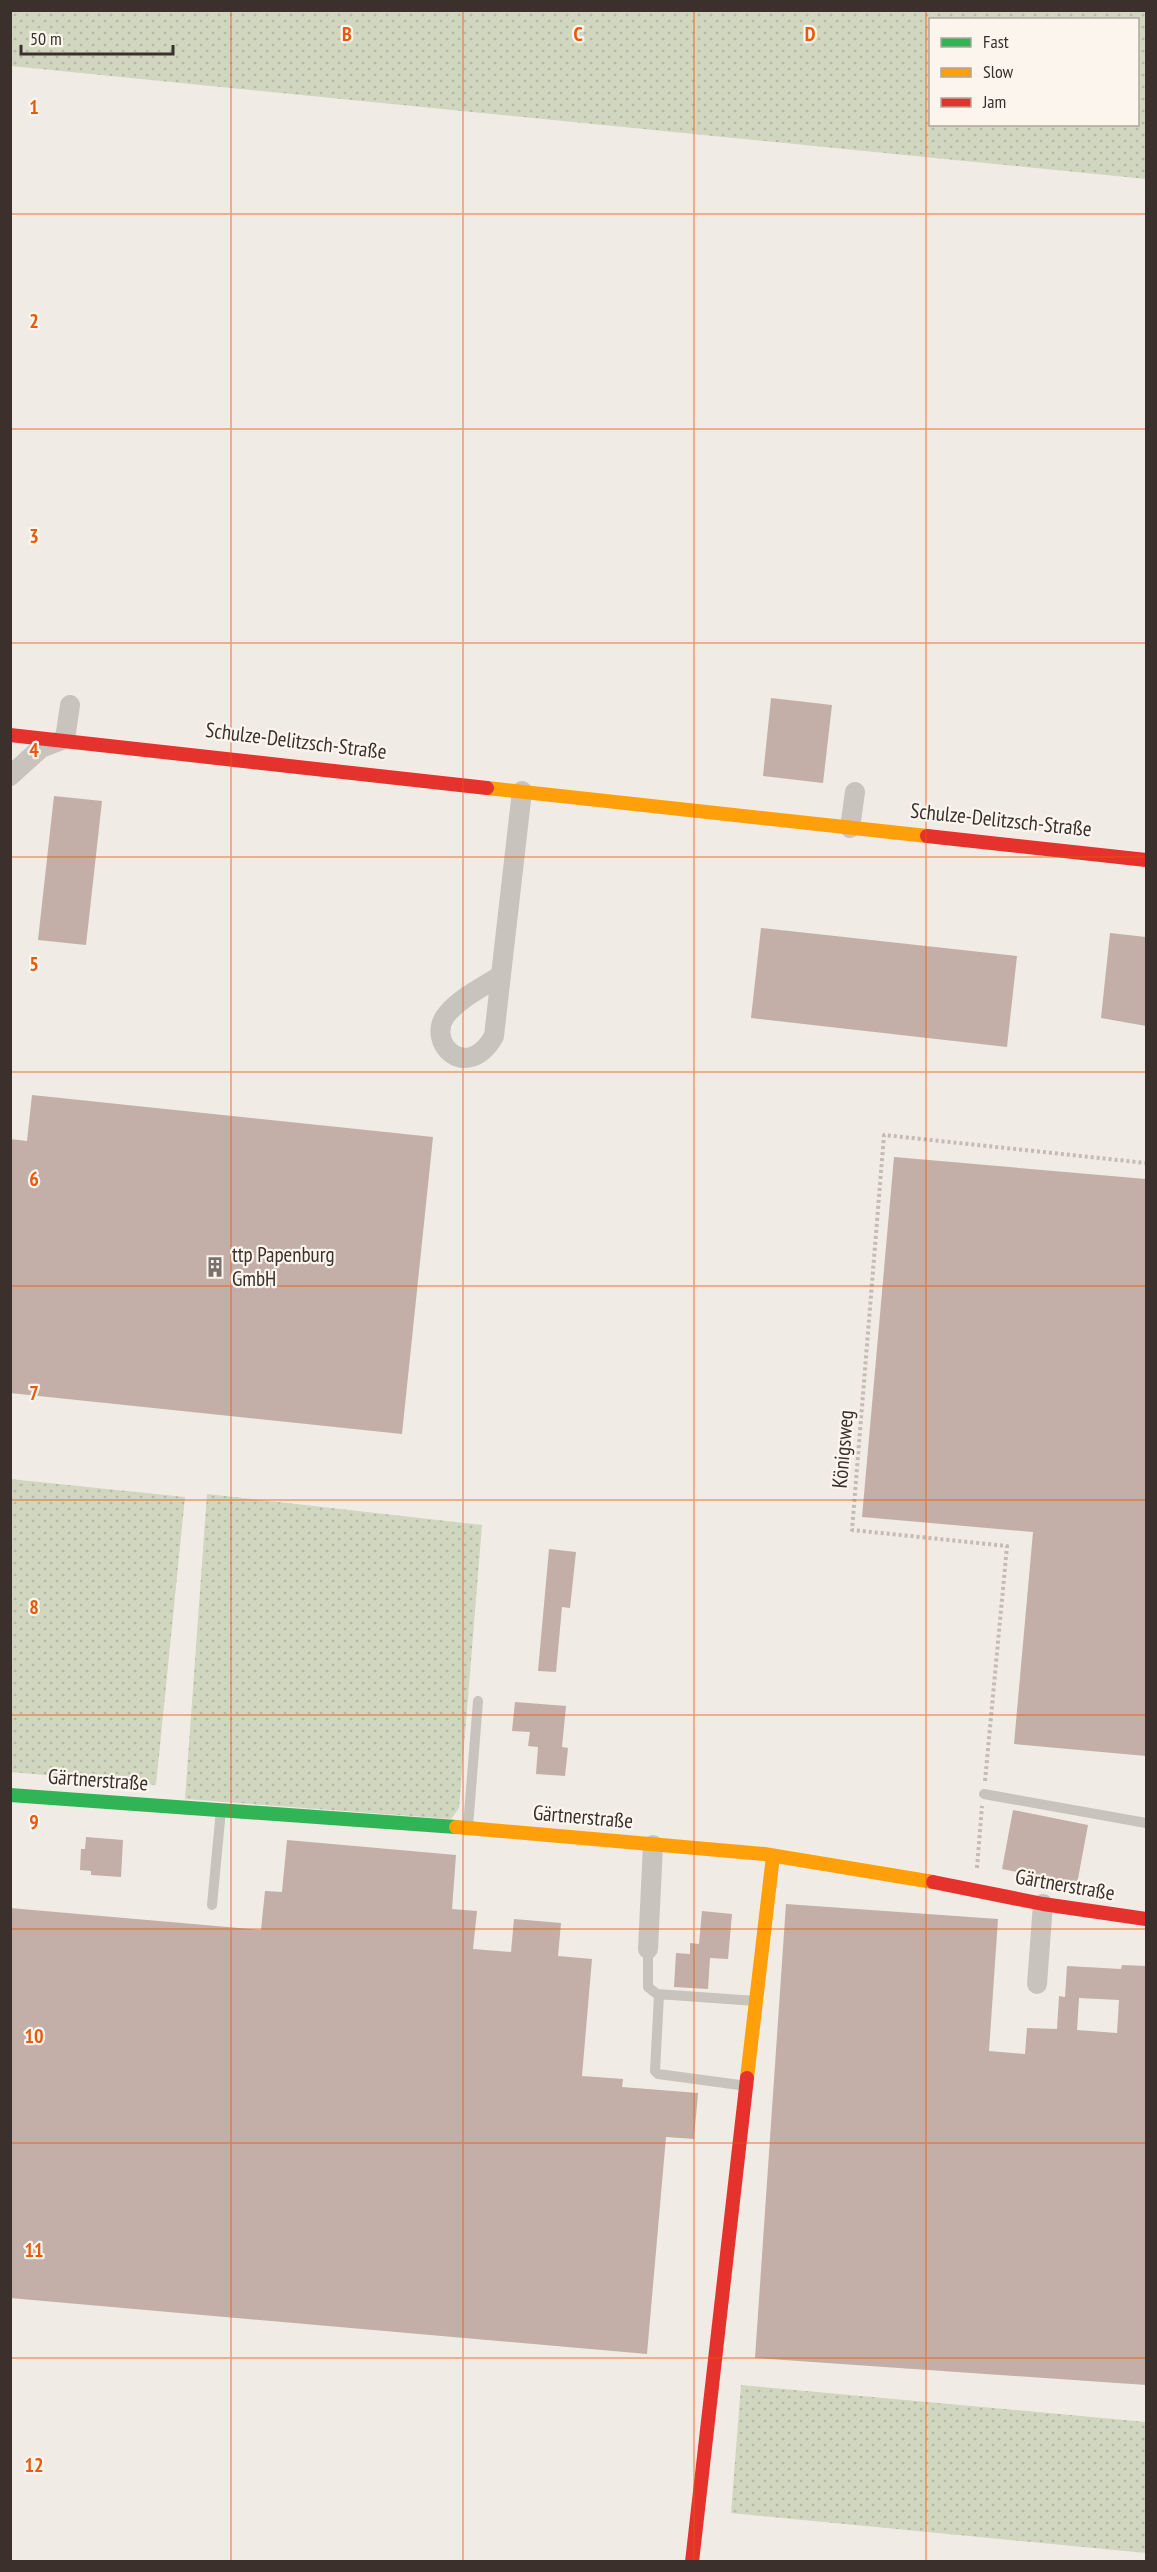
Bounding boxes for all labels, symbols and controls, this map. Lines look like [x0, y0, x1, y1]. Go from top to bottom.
scale bar [21, 18, 172, 56]
legend [929, 18, 1139, 126]
text: B [342, 21, 352, 47]
text: C [573, 21, 583, 47]
text: D [805, 21, 816, 47]
text: 50 m [30, 27, 62, 50]
text: Fast [983, 30, 1009, 53]
text: Slow [983, 60, 1014, 83]
text: Jam [982, 90, 1006, 113]
text: 1 [29, 94, 39, 120]
text: 2 [29, 308, 39, 334]
text: 3 [29, 523, 39, 549]
street label: Schulze-Delitzsch-Straße [204, 716, 388, 765]
text: 4 [29, 737, 39, 763]
street label: Schulze-Delitzsch-Straße [909, 797, 1093, 842]
text: 5 [29, 951, 39, 977]
text: 6 [29, 1166, 39, 1192]
place label: ttp Papenburg GmbH [232, 1241, 335, 1292]
building icon: ttp Papenburg GmbH [203, 1255, 227, 1279]
text: 7 [29, 1380, 39, 1406]
street label: Königsweg [826, 1409, 859, 1489]
text: 8 [29, 1594, 39, 1620]
street label: Gärtnerstraße [47, 1763, 149, 1796]
street label: Gärtnerstraße [532, 1799, 634, 1834]
text: 9 [29, 1809, 39, 1835]
street label: Gärtnerstraße [1013, 1862, 1117, 1907]
text: 10 [24, 2023, 44, 2049]
text: 11 [24, 2237, 44, 2263]
text: 12 [24, 2452, 44, 2478]

